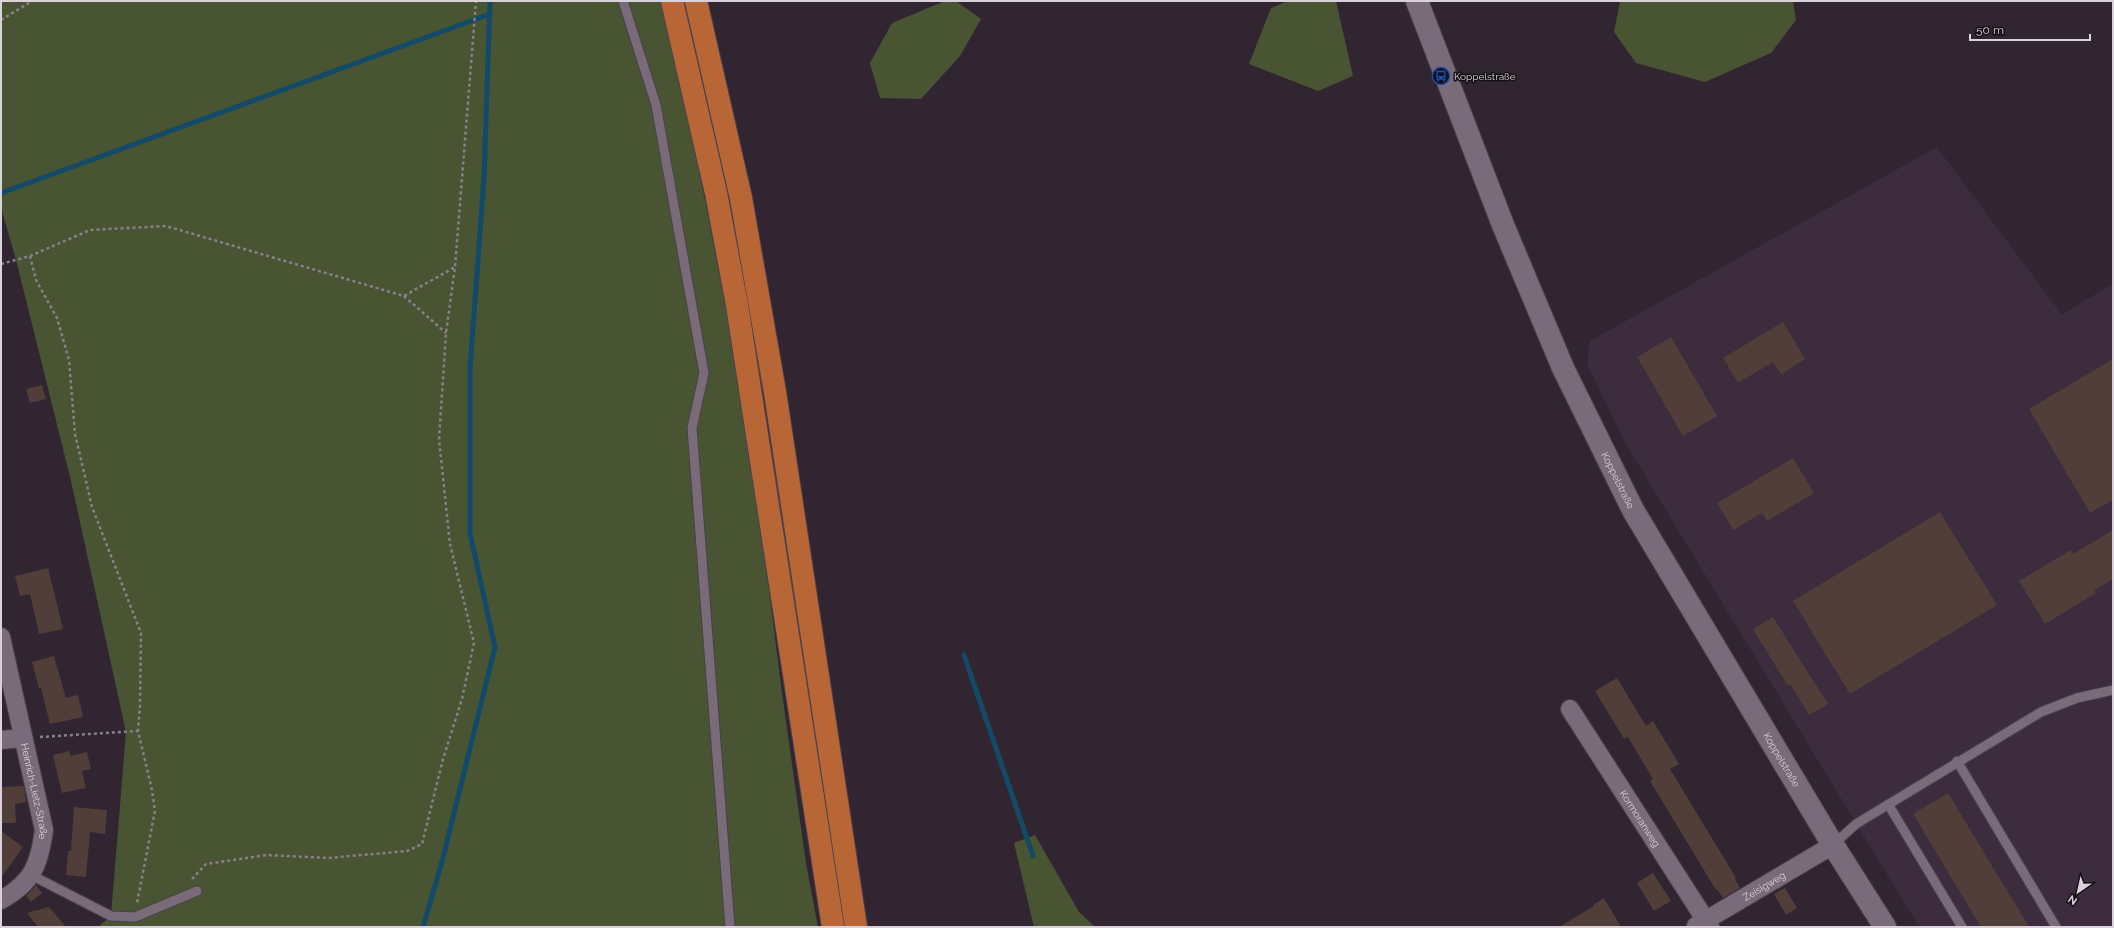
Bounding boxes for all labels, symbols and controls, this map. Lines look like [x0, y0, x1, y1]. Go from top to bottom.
scale bar [1970, 16, 2090, 42]
text: 50 m [1976, 23, 2004, 37]
bus stop icon: Koppelstraße [1431, 66, 1451, 86]
place label: Koppelstraße [1454, 71, 1516, 82]
street label: Koppelstraße [1600, 450, 1637, 510]
street label: Koppelstraße [1761, 730, 1803, 789]
street label: Heinrich-Lietz-Straße [19, 742, 50, 841]
street label: Kormoranweg [1618, 788, 1663, 849]
street label: Zeisigweg [1741, 869, 1787, 903]
north arrow [2058, 872, 2098, 912]
text: N [2066, 892, 2080, 908]

